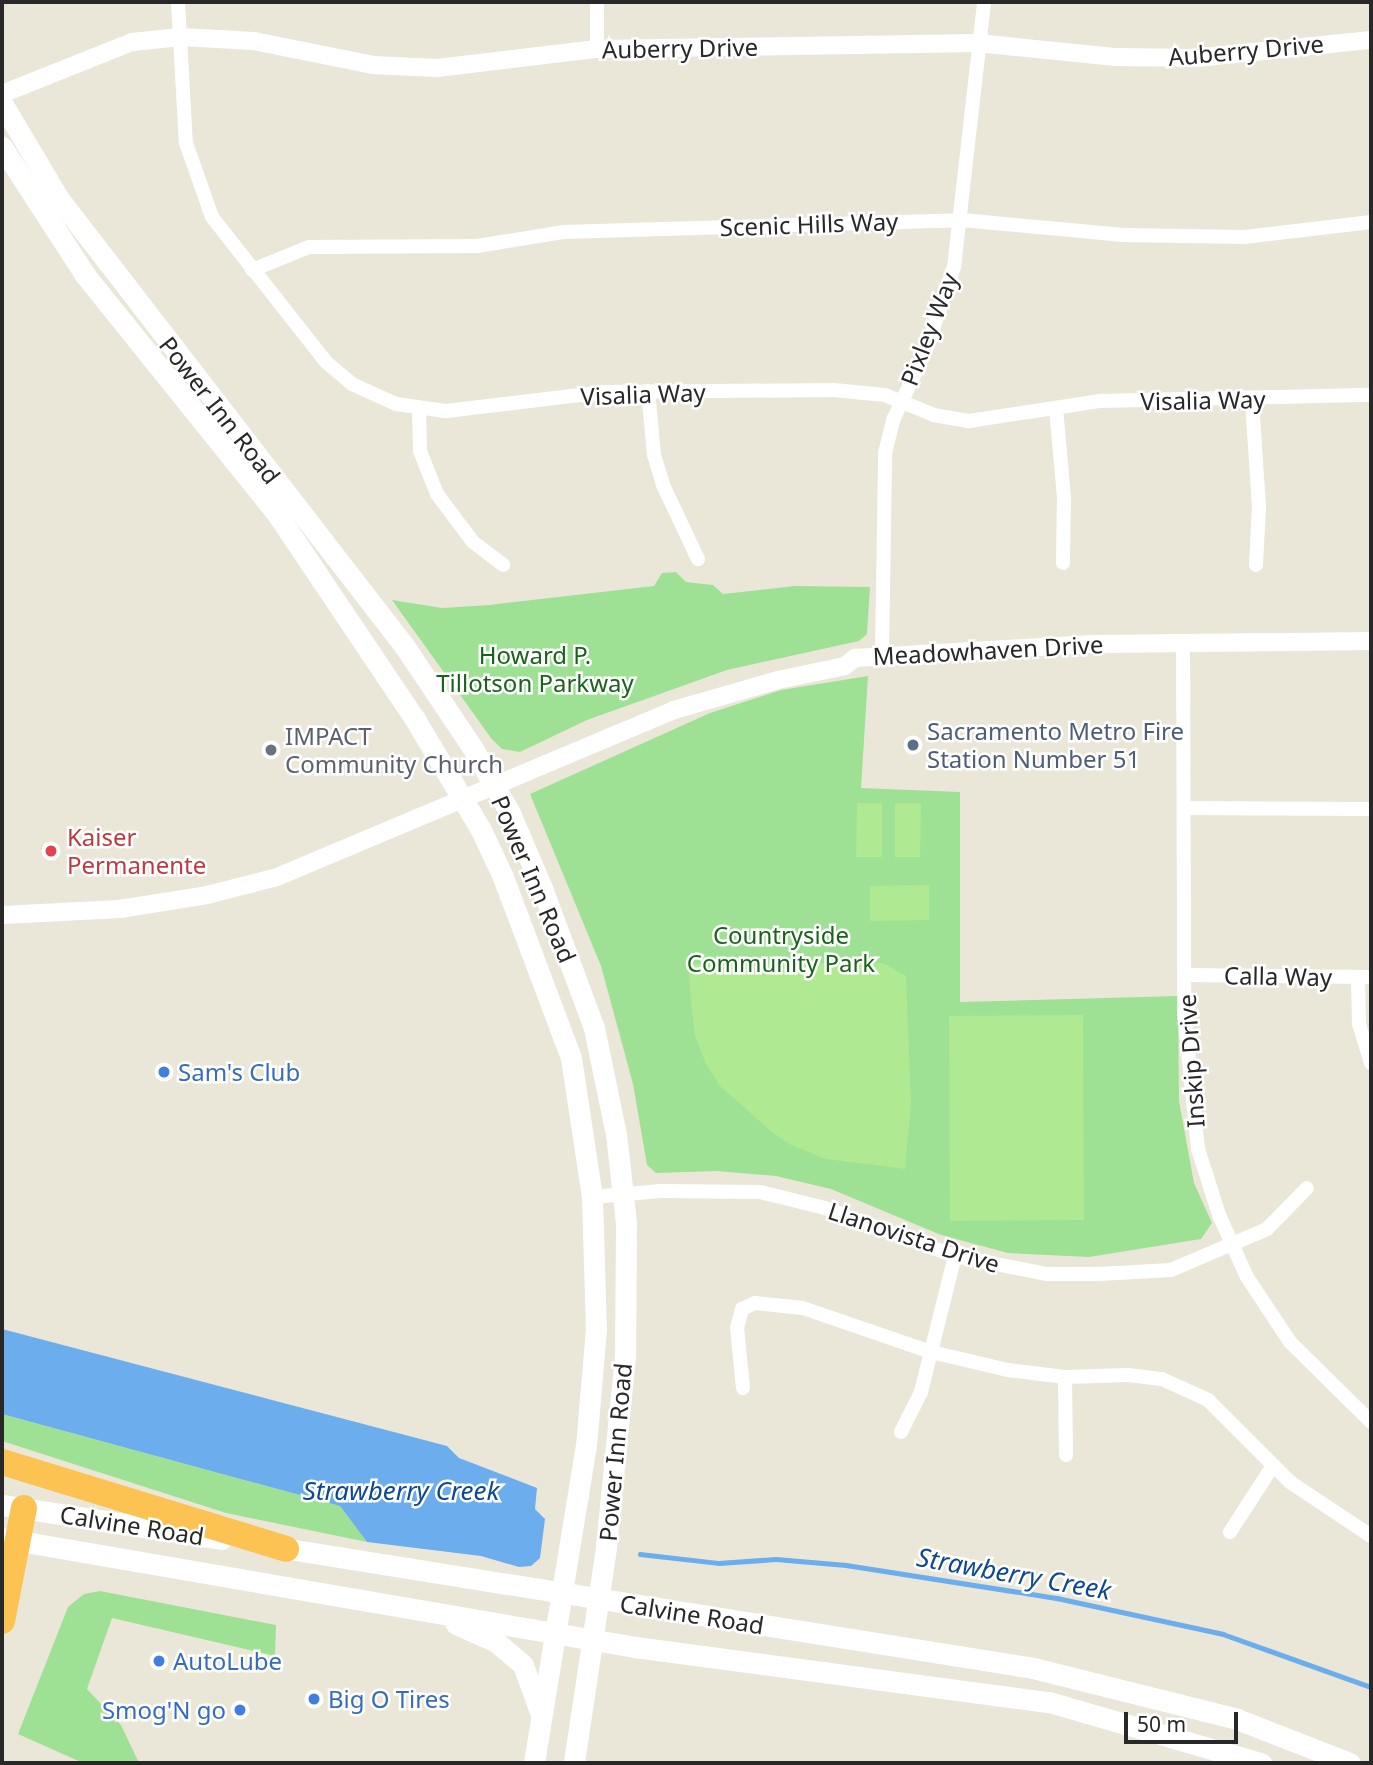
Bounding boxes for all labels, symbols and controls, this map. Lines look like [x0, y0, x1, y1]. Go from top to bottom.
street label: Auberry Drive [1167, 29, 1325, 71]
street label: Auberry Drive [602, 32, 758, 64]
street label: Scenic Hills Way [719, 206, 899, 242]
street label: Pixley Way [894, 268, 964, 390]
street label: Power Inn Road [154, 331, 286, 489]
street label: Visalia Way [580, 377, 706, 411]
street label: Visalia Way [1140, 385, 1266, 415]
street label: Meadowhaven Drive [872, 630, 1104, 670]
park label: Howard P. Tillotson Parkway [436, 641, 634, 697]
place label: Sacramento Metro Fire Station Number 51 [927, 717, 1184, 773]
place label: IMPACT Community Church [285, 722, 503, 778]
marker: Sacramento Metro Fire Station Number 51 [905, 737, 921, 753]
marker: IMPACT Community Church [263, 742, 279, 758]
street label: Power Inn Road [486, 791, 582, 967]
place label: Kaiser Permanente [67, 823, 206, 879]
marker: Kaiser Permanente [41, 841, 61, 861]
park label: Countryside Community Park [687, 921, 875, 977]
street label: Calla Way [1224, 961, 1332, 991]
street label: Inskip Drive [1172, 993, 1210, 1129]
place label: Sam's Club [178, 1058, 300, 1086]
marker: Sam's Club [156, 1064, 172, 1080]
street label: Llanovista Drive [825, 1196, 1003, 1278]
street label: Power Inn Road [593, 1362, 637, 1542]
water label: Strawberry Creek [303, 1475, 499, 1507]
street label: Calvine Road [58, 1499, 206, 1551]
water label: Strawberry Creek [914, 1542, 1114, 1606]
street label: Calvine Road [618, 1588, 766, 1640]
place label: AutoLube [173, 1647, 282, 1675]
marker: AutoLube [151, 1653, 167, 1669]
place label: Big O Tires [328, 1685, 450, 1713]
marker: Big O Tires [306, 1691, 322, 1707]
place label: Smog'N go [102, 1696, 226, 1724]
scale bar [1128, 1698, 1242, 1742]
marker: Smog'N go [232, 1702, 248, 1718]
text: 50 m [1137, 1710, 1186, 1738]

